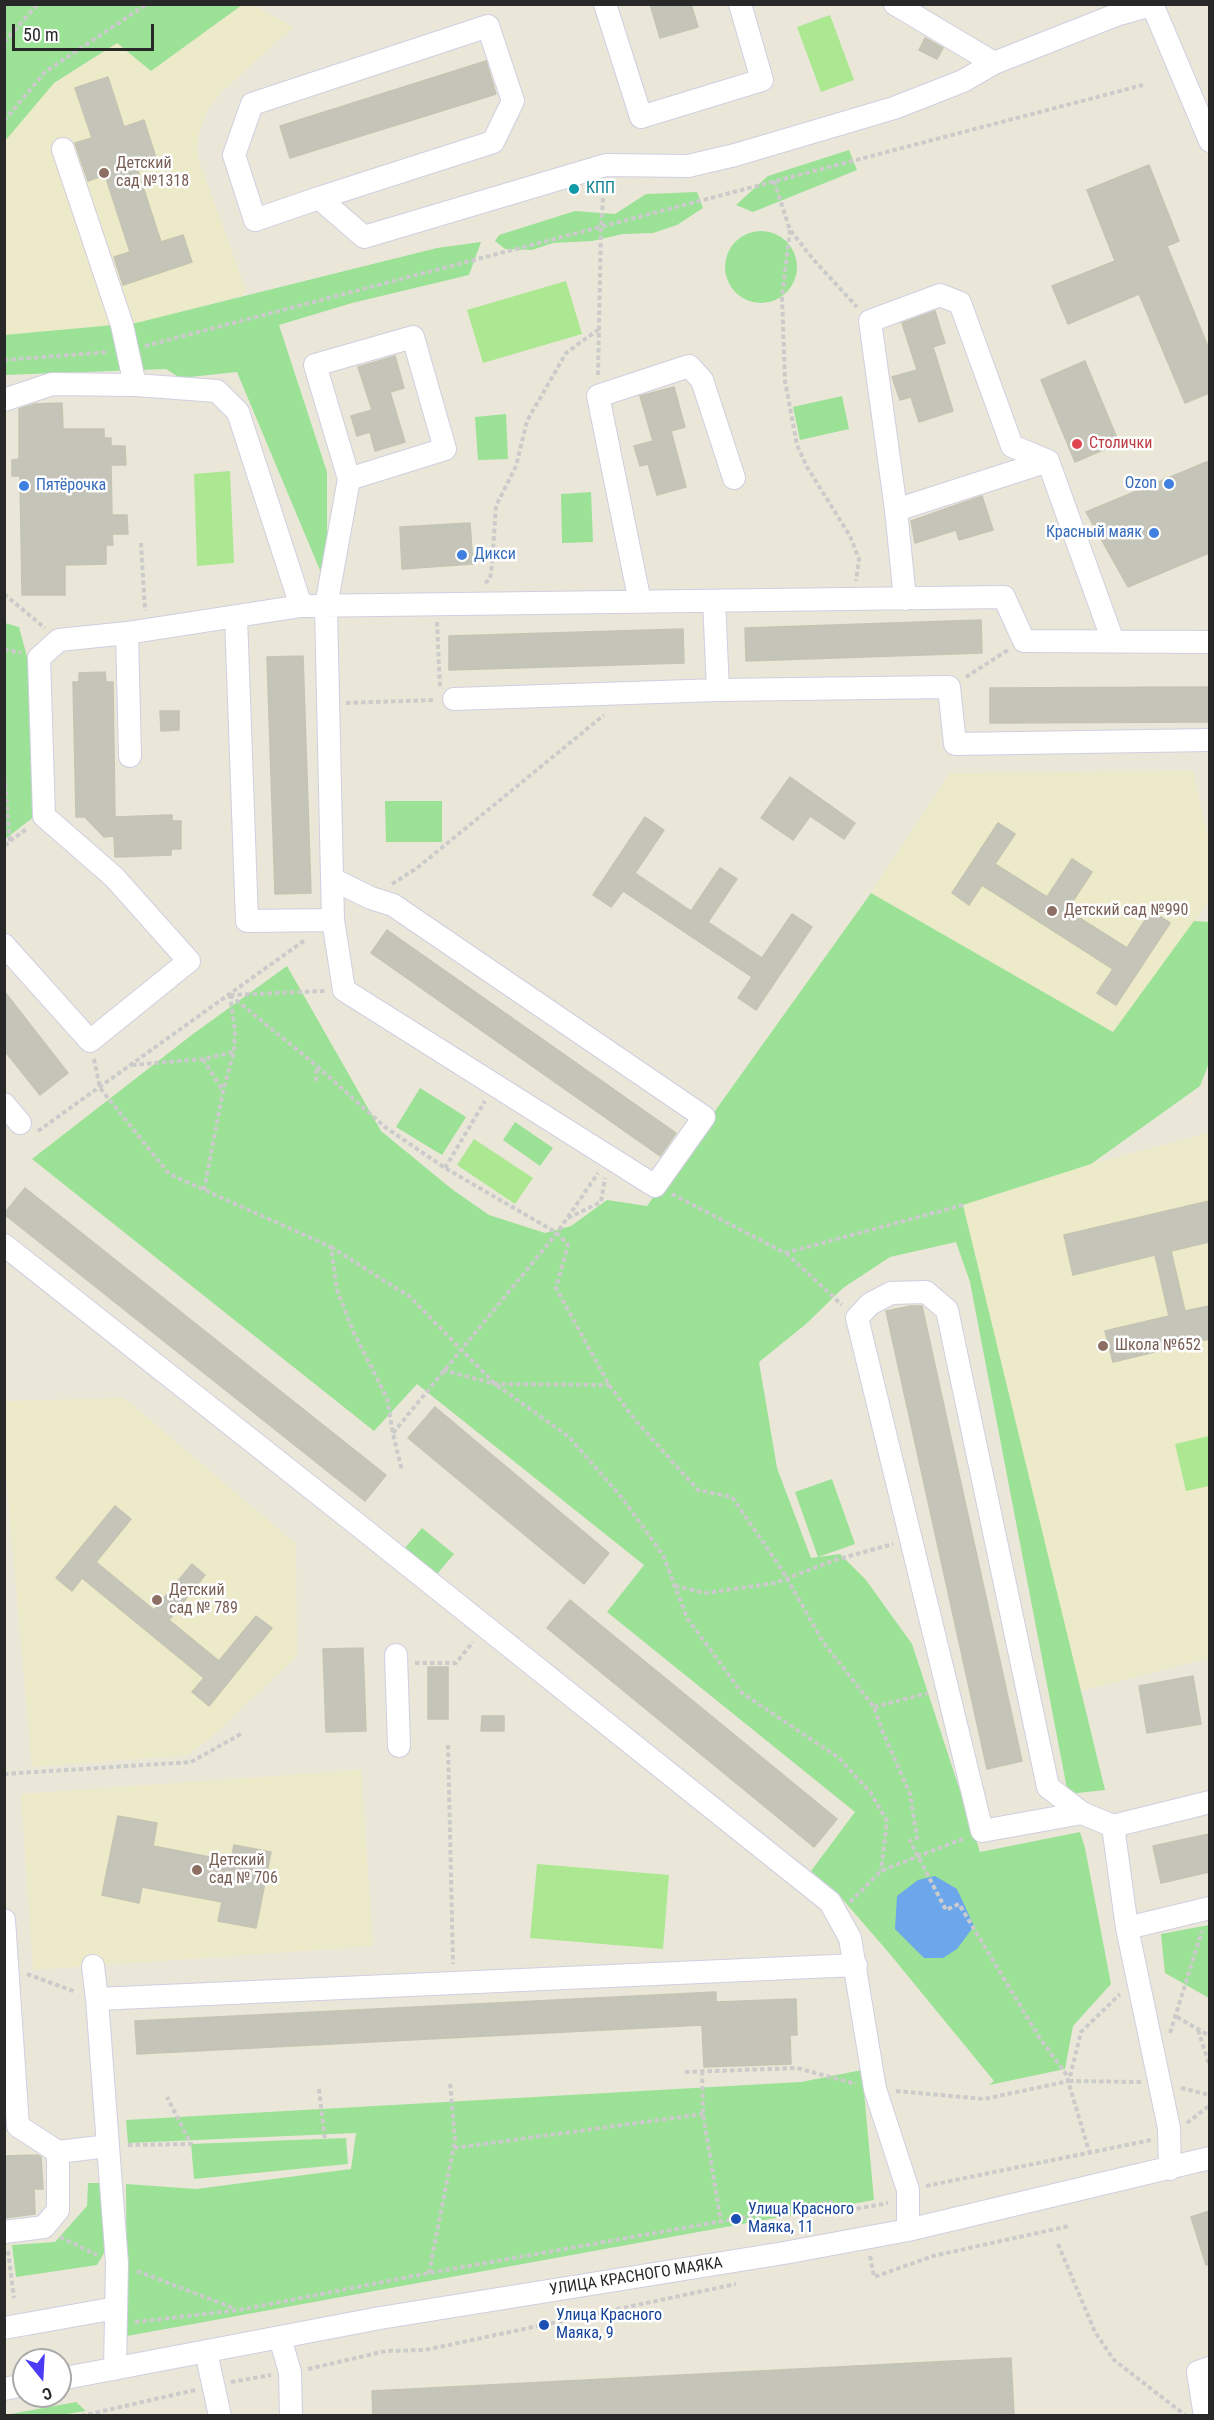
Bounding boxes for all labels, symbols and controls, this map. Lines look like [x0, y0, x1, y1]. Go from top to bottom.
scale bar [15, 12, 158, 50]
text: 50 m [23, 24, 58, 45]
place label: Детский сад №1318 [116, 154, 189, 192]
marker: Детский сад №1318 [97, 166, 111, 180]
place label: КПП [586, 179, 615, 199]
marker: КПП [567, 182, 581, 196]
place label: Столички [1089, 434, 1152, 454]
marker: Столички [1070, 437, 1084, 451]
place label: Ozon [1125, 474, 1157, 494]
place label: Пятёрочка [36, 476, 106, 496]
marker: Ozon [1162, 477, 1176, 491]
marker: Пятёрочка [17, 479, 31, 493]
place label: Красный маяк [1046, 523, 1142, 543]
marker: Красный маяк [1147, 526, 1161, 540]
place label: Дикси [474, 545, 516, 565]
marker: Дикси [455, 548, 469, 562]
place label: Детский сад №990 [1064, 901, 1188, 921]
marker: Детский сад №990 [1045, 904, 1059, 918]
place label: Школа №652 [1115, 1336, 1201, 1356]
marker: Школа №652 [1096, 1339, 1110, 1353]
place label: Детский сад № 789 [169, 1581, 238, 1619]
marker: Детский сад № 789 [150, 1593, 164, 1607]
place label: Детский сад № 706 [209, 1851, 278, 1889]
marker: Детский сад № 706 [190, 1863, 204, 1877]
place label: Улица Красного Маяка, 11 [748, 2200, 854, 2238]
marker: Улица Красного Маяка, 11 [729, 2212, 743, 2226]
street label: УЛИЦА КРАСНОГО МАЯКА [548, 2254, 724, 2300]
place label: Улица Красного Маяка, 9 [556, 2306, 662, 2344]
marker: Улица Красного Маяка, 9 [537, 2318, 551, 2332]
north arrow [12, 2348, 72, 2408]
text: С [40, 2383, 54, 2404]

